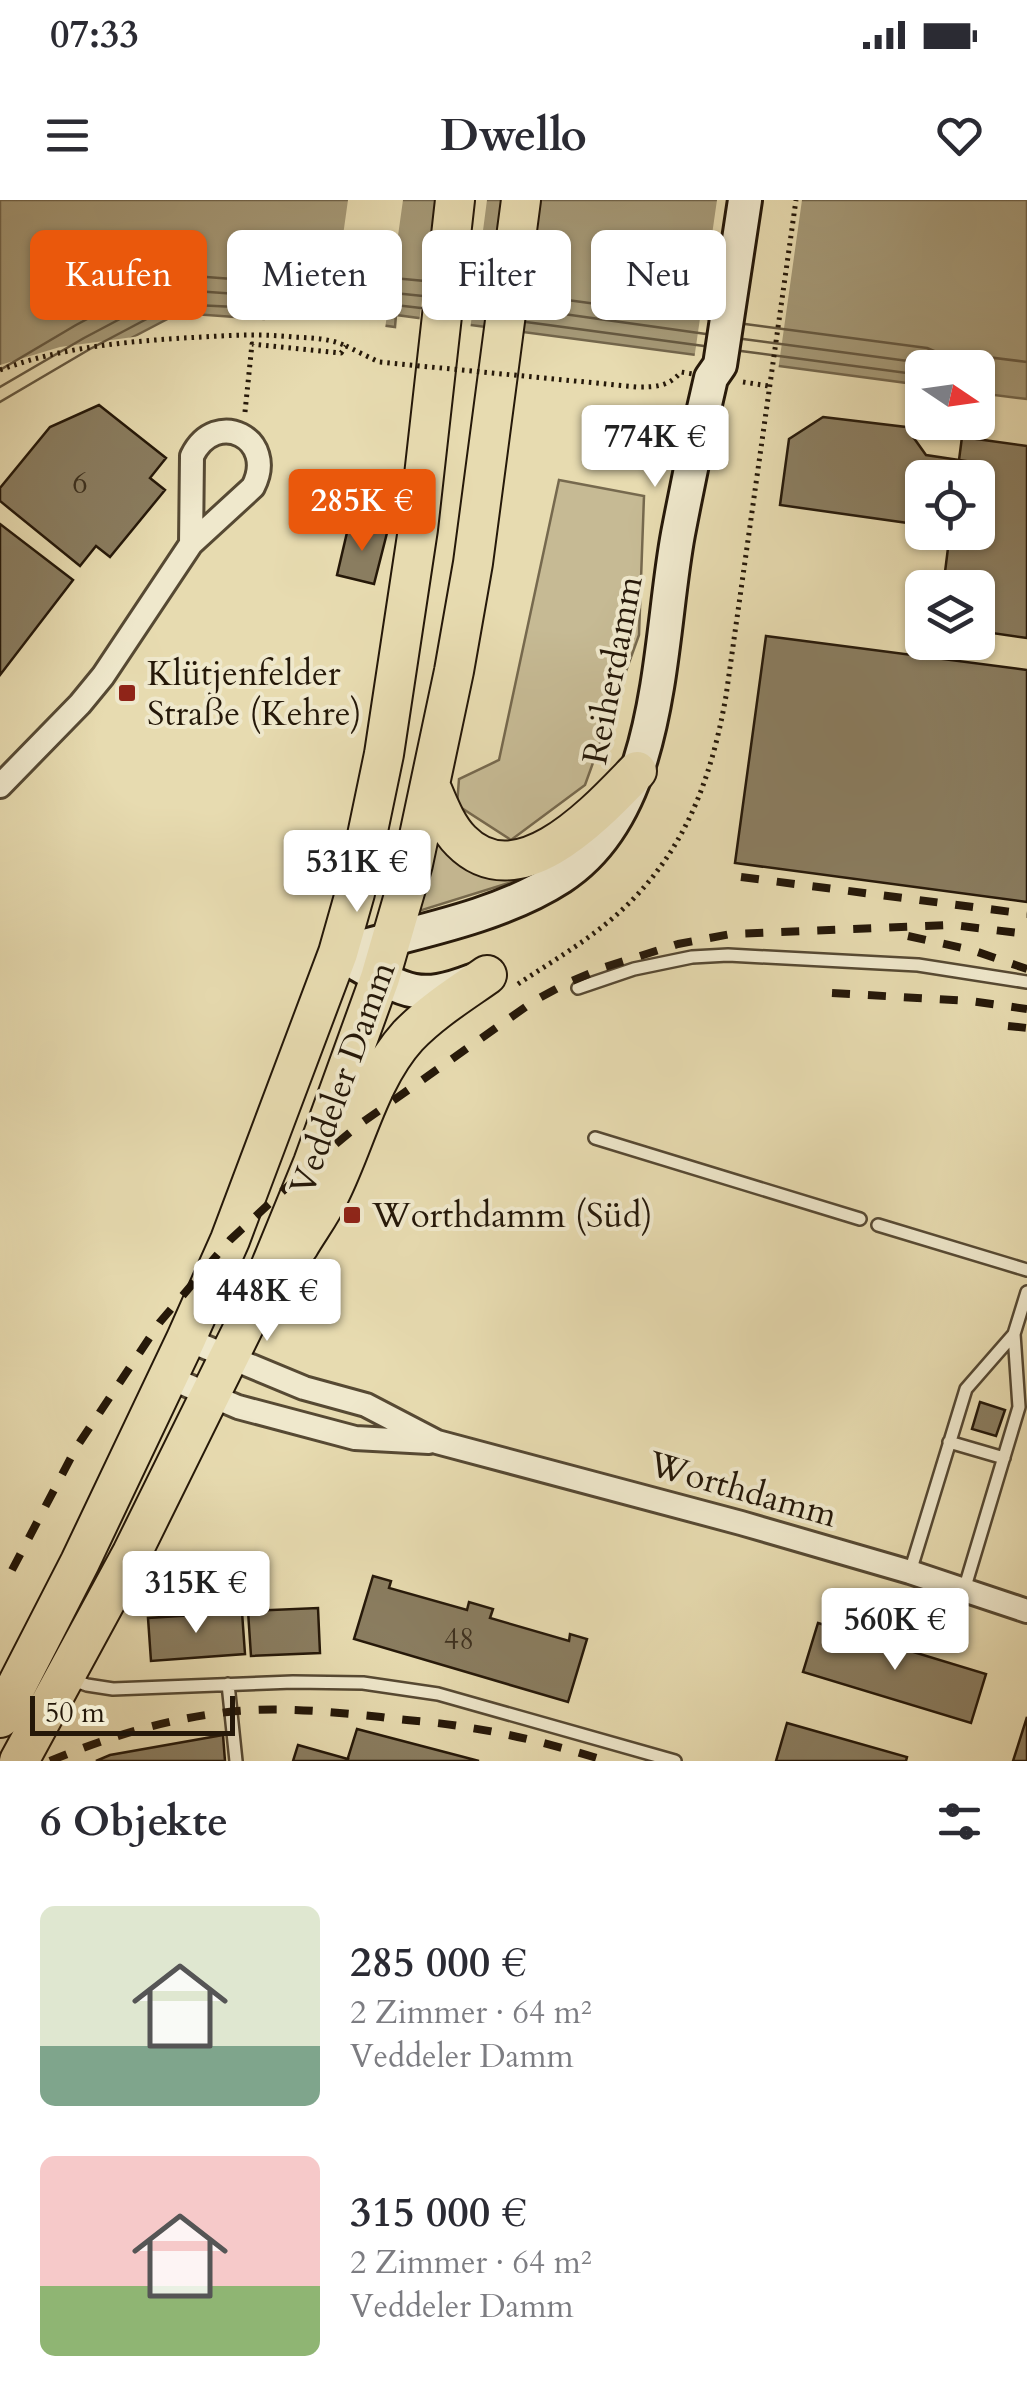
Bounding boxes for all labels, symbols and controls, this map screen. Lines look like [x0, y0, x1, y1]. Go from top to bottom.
text: 07:33 [50, 9, 139, 61]
text: Dwello [440, 105, 587, 166]
icon: menu [40, 108, 95, 163]
icon: heart [932, 108, 987, 163]
chip: Kaufen [30, 230, 207, 320]
chip: Mieten [227, 230, 402, 320]
chip: Filter [422, 230, 571, 320]
chip: Neu [591, 230, 726, 320]
north arrow [905, 350, 995, 440]
map controls [905, 350, 995, 660]
pin: 774K € [574, 405, 736, 490]
text: 774K € [604, 415, 706, 459]
button: locate [905, 460, 995, 550]
house number: 6 [72, 463, 88, 504]
pin: 285K € [281, 469, 443, 554]
text: 285K € [311, 479, 413, 523]
button: layers [905, 570, 995, 660]
street label: Reiherdamm [571, 572, 655, 768]
place label: Klütjenfelder Straße (Kehre) [147, 650, 362, 738]
marker: Klütjenfelder Straße (Kehre) [116, 682, 138, 704]
pin: 531K € [276, 830, 438, 915]
text: 531K € [306, 840, 408, 884]
street label: Veddeler Damm [279, 955, 407, 1201]
place label: Worthdamm (Süd) [371, 1192, 653, 1240]
marker: Worthdamm (Süd) [341, 1204, 363, 1226]
pin: 448K € [186, 1259, 348, 1344]
text: 448K € [216, 1269, 318, 1313]
street label: Worthdamm [642, 1440, 843, 1540]
pin: 315K € [115, 1551, 277, 1636]
text: 315K € [145, 1561, 247, 1605]
pin: 560K € [814, 1588, 976, 1673]
text: 560K € [844, 1598, 946, 1642]
house number: 48 [444, 1619, 474, 1660]
scale bar [30, 1691, 235, 1736]
text: 50 m [45, 1694, 105, 1732]
text: 6 Objekte [40, 1793, 228, 1850]
icon: filters [932, 1794, 987, 1849]
text: 285 000 € [350, 1934, 527, 1991]
icon: home [120, 1946, 240, 2066]
text: 2 Zimmer · 64 m² [350, 1991, 592, 2035]
text: Veddeler Damm [350, 2035, 574, 2079]
text: 315 000 € [350, 2184, 527, 2241]
icon: home [120, 2196, 240, 2316]
text: 2 Zimmer · 64 m² [350, 2241, 592, 2285]
text: Veddeler Damm [350, 2285, 574, 2329]

